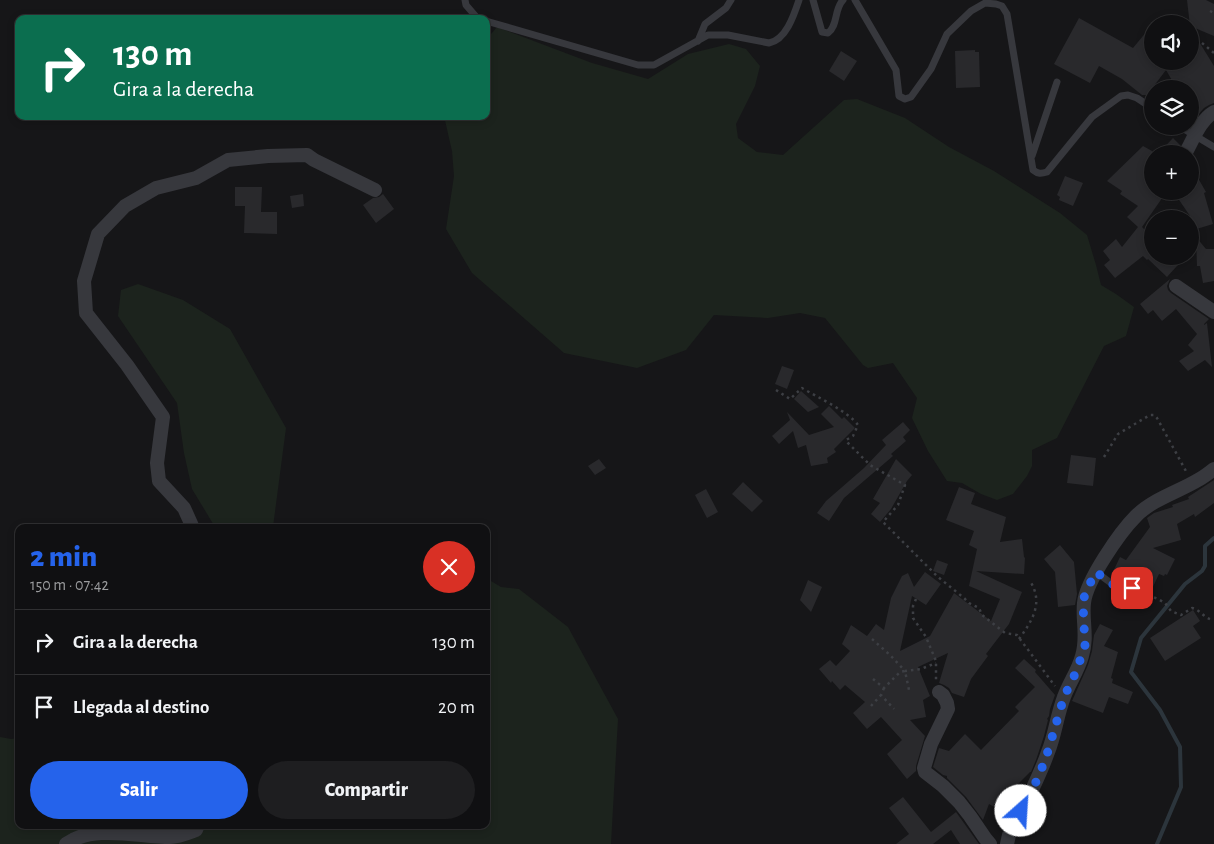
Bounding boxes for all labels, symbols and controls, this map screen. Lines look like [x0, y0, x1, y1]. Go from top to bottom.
map controls [1144, 15, 1199, 265]
button: sound [1144, 15, 1199, 70]
icon: right [30, 35, 95, 100]
text: 130 m [113, 37, 192, 72]
text: Gira a la derecha [113, 78, 254, 100]
button: layers [1144, 80, 1199, 135]
button: + [1144, 145, 1199, 200]
button: − [1144, 210, 1199, 265]
button: close [423, 541, 475, 593]
text: 2 min [30, 542, 97, 572]
pin [1111, 567, 1153, 609]
icon: arrive [1118, 574, 1146, 602]
text: 150 m · 07:42 [30, 577, 109, 593]
icon: right [30, 628, 58, 656]
text: Gira a la derecha [73, 633, 198, 652]
text: 130 m [432, 633, 475, 652]
icon: arrive [30, 693, 58, 721]
text: Llegada al destino [73, 698, 210, 717]
text: 20 m [438, 698, 475, 717]
button: Salir [30, 761, 248, 819]
button: Compartir [258, 761, 475, 819]
position arrow [994, 784, 1046, 836]

